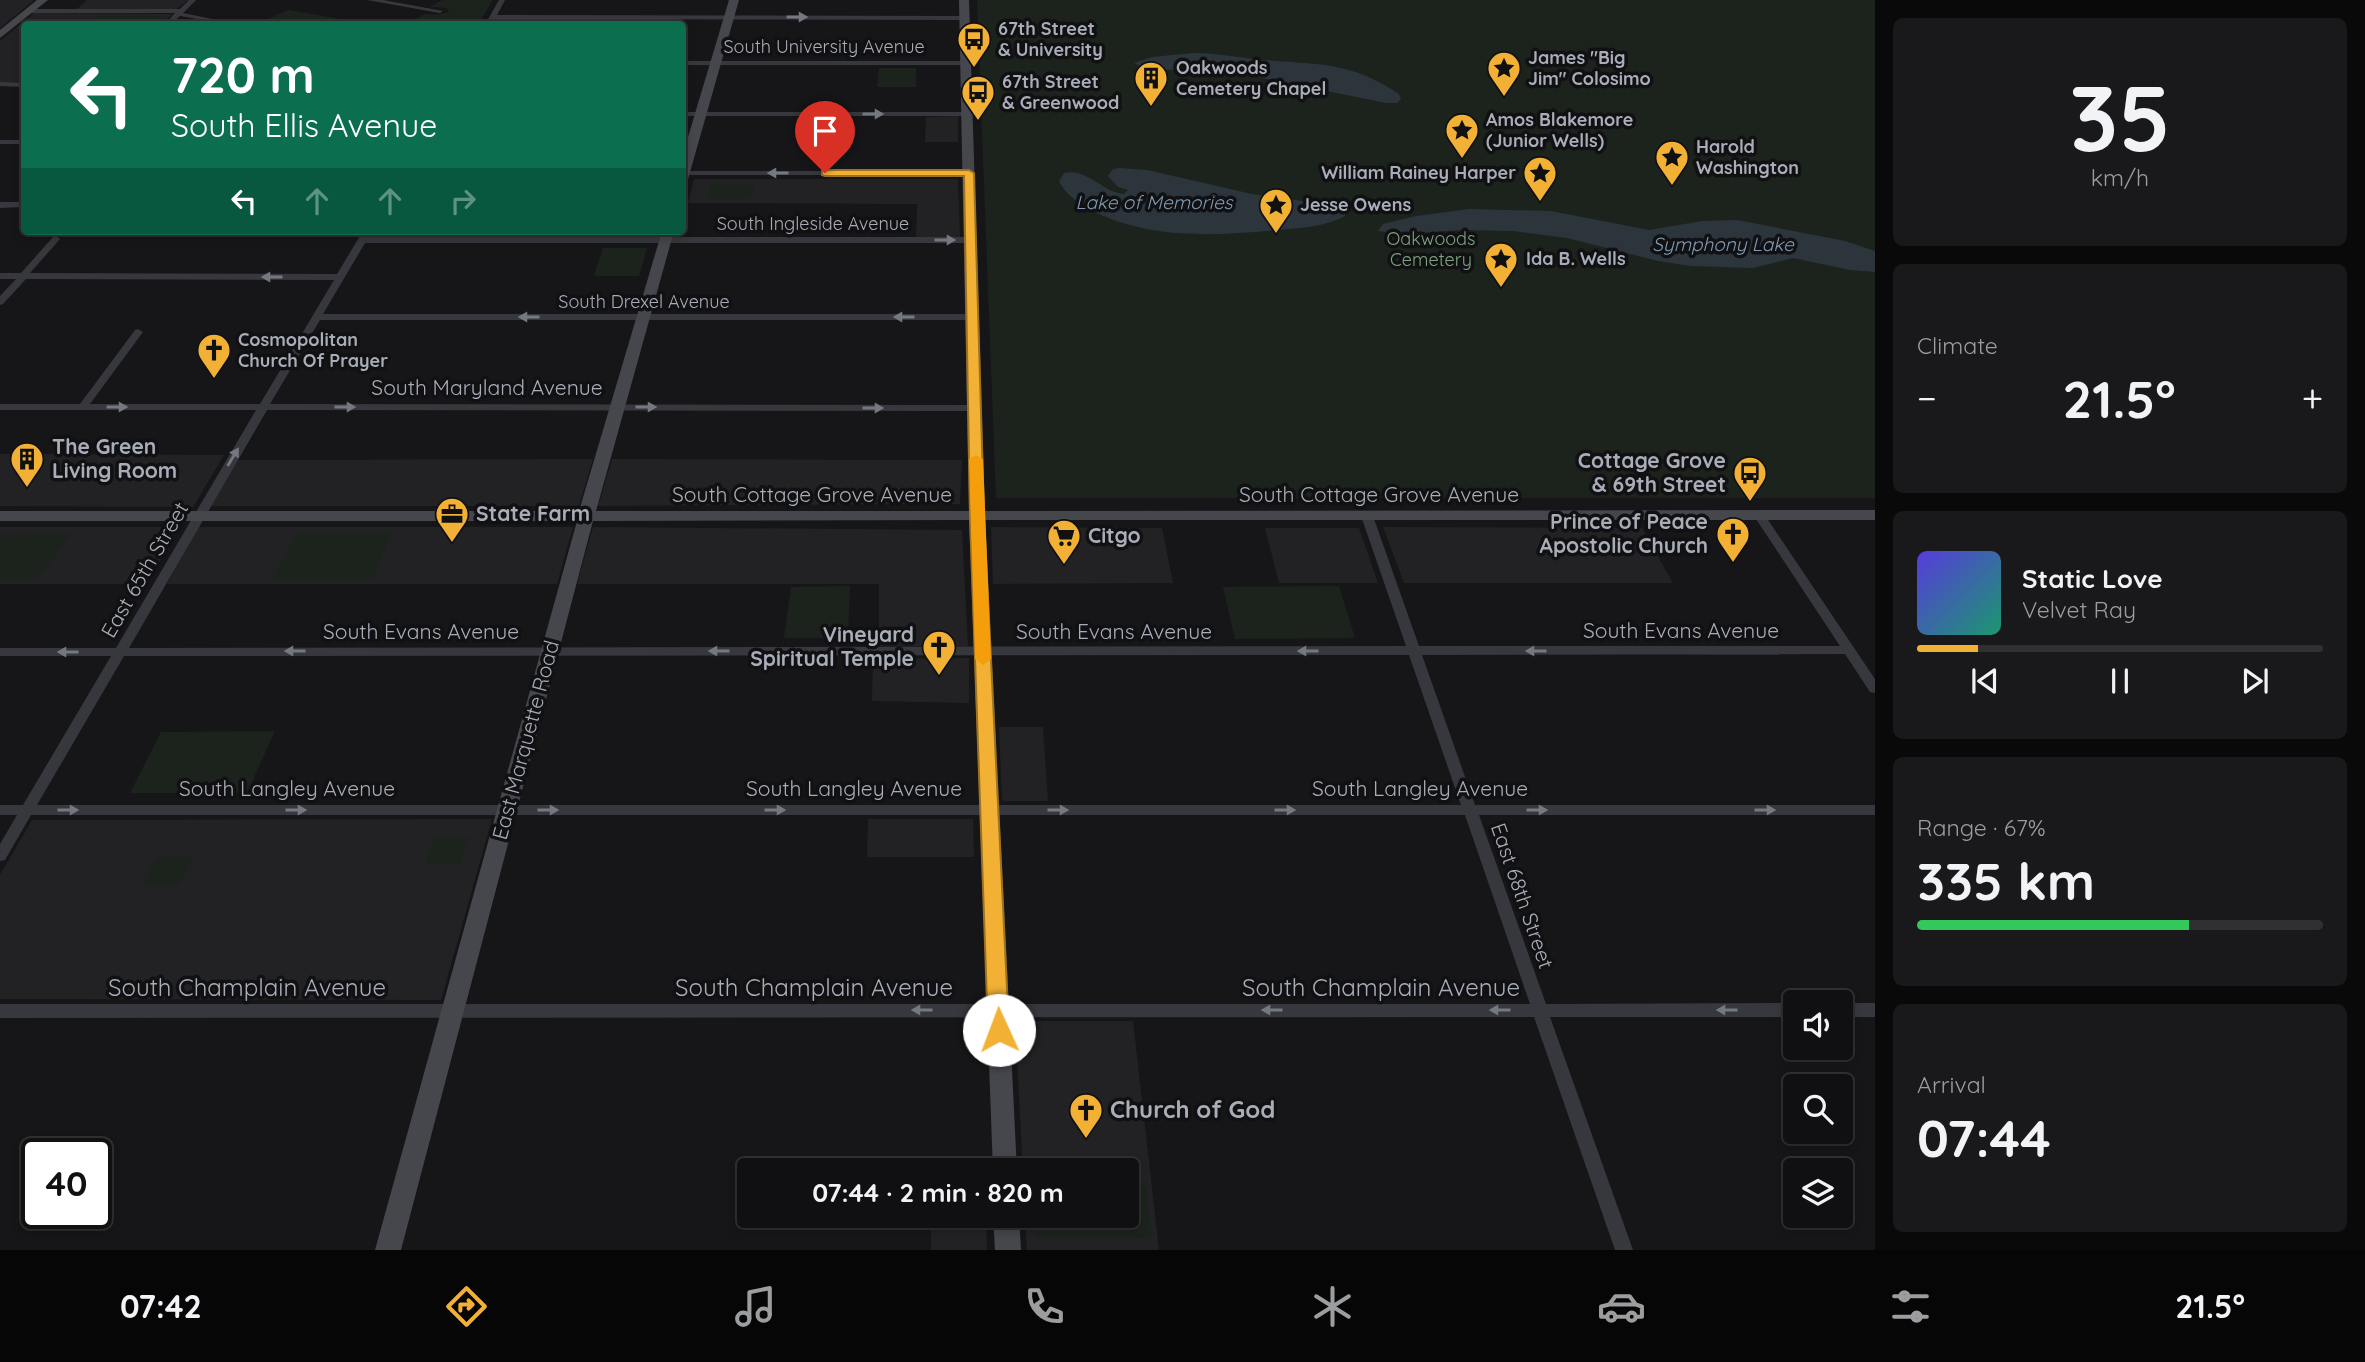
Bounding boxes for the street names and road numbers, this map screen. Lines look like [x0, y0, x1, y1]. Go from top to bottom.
street label: South University Avenue [723, 35, 925, 58]
street label: South Ingleside Avenue [717, 212, 909, 235]
street label: South Drexel Avenue [558, 290, 730, 313]
street label: South Maryland Avenue [371, 374, 603, 400]
street label: South Cottage Grove Avenue [672, 481, 952, 507]
street label: South Cottage Grove Avenue [1239, 481, 1519, 507]
street label: East 65th Street [95, 497, 193, 642]
street label: South Evans Avenue [1583, 617, 1779, 643]
street label: South Evans Avenue [323, 618, 519, 644]
street label: South Evans Avenue [1016, 618, 1212, 644]
street label: East Marquette Road [486, 637, 564, 842]
street label: South Langley Avenue [179, 775, 395, 801]
street label: South Langley Avenue [746, 775, 962, 801]
street label: South Langley Avenue [1312, 775, 1528, 801]
street label: East 68th Street [1486, 820, 1560, 972]
street label: South Champlain Avenue [108, 972, 386, 1002]
street label: South Champlain Avenue [675, 972, 953, 1002]
street label: South Champlain Avenue [1242, 972, 1520, 1002]

